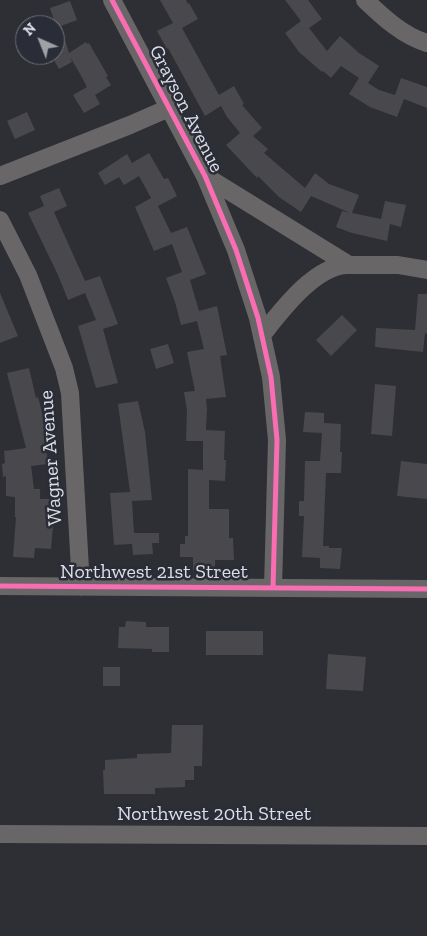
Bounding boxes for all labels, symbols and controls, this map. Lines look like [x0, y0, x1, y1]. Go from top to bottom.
north arrow [15, 15, 65, 65]
text: N [20, 20, 40, 39]
street label: Grayson Avenue [144, 41, 228, 177]
street label: Wagner Avenue [34, 390, 68, 526]
street label: Northwest 21st Street [60, 560, 248, 584]
street label: Northwest 20th Street [117, 802, 311, 826]

